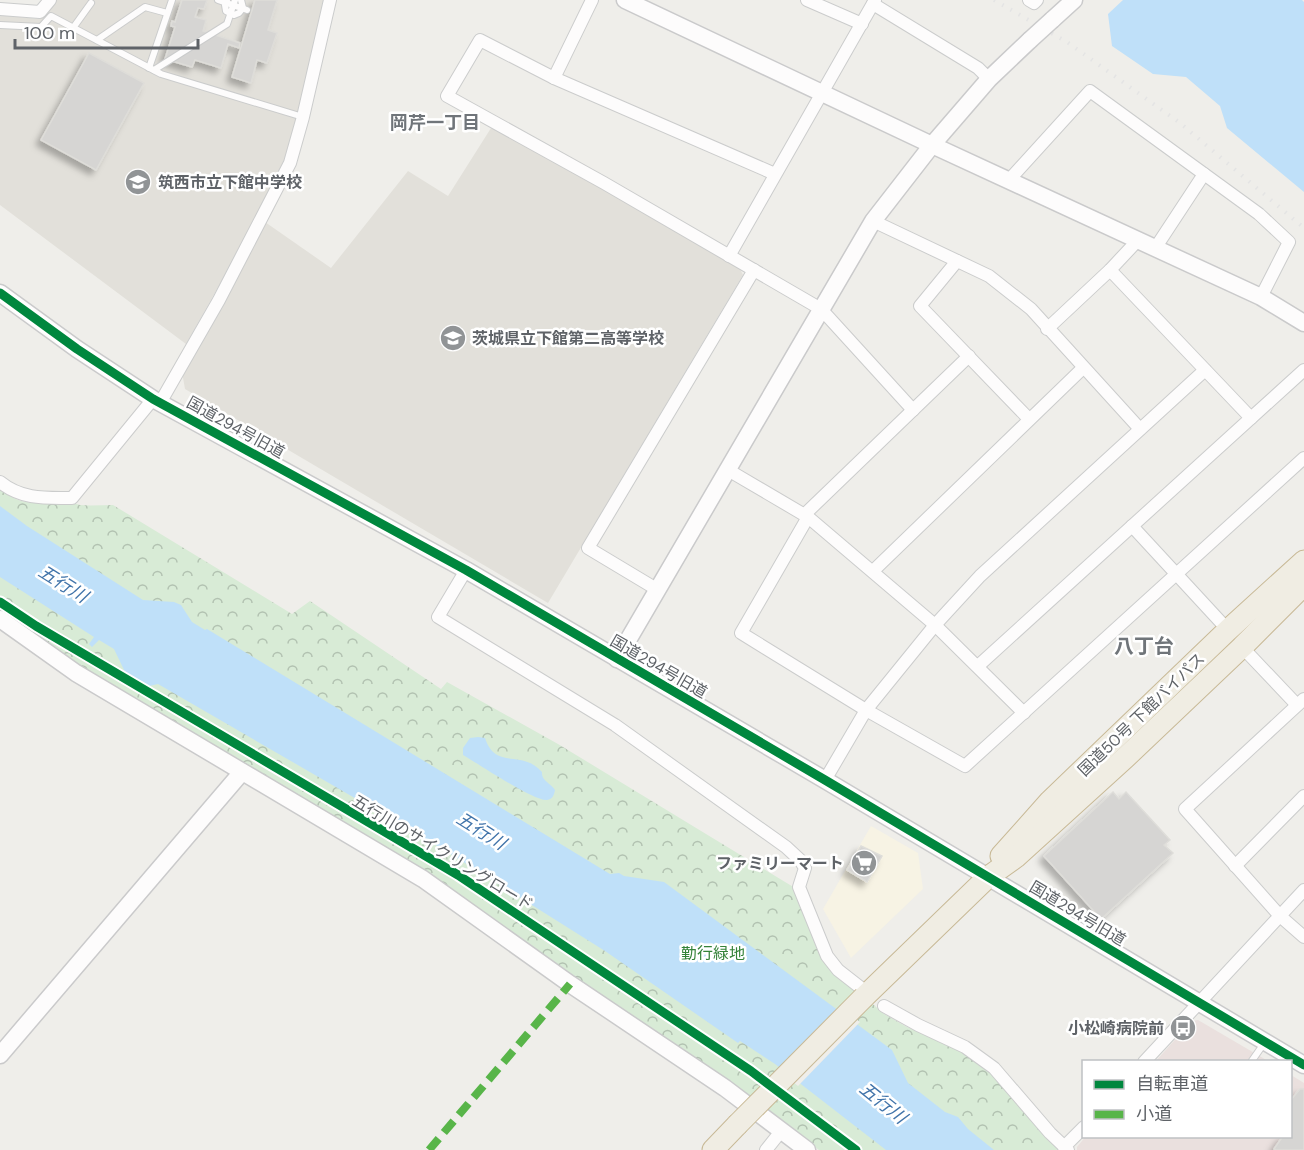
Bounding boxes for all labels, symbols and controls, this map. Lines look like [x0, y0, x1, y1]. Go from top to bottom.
scale bar [15, 12, 198, 50]
text: 100 m [24, 21, 75, 45]
district label: 岡芹一丁目 [390, 111, 480, 135]
school or university icon: 筑西市立下館中学校 [123, 167, 153, 197]
place label: 筑西市立下館中学校 [158, 172, 302, 193]
school or university icon: 茨城県立下館第二高等学校 [438, 323, 468, 353]
place label: 茨城県立下館第二高等学校 [472, 328, 664, 349]
street label: 国道294号旧道 [183, 392, 288, 463]
water label: 五行川 [34, 560, 94, 610]
street label: 国道294号旧道 [606, 630, 711, 703]
district label: 八丁台 [1114, 633, 1174, 659]
street label: 国道50号 下館バイパス [1073, 648, 1209, 780]
street label: 五行川のサイクリングロード [348, 790, 537, 915]
water label: 五行川 [452, 807, 512, 857]
supermarket icon: ファミリーマート [849, 848, 879, 878]
place label: ファミリーマート [716, 853, 844, 874]
street label: 国道294号旧道 [1026, 876, 1130, 950]
park label: 勤行緑地 [681, 943, 745, 964]
bus stop icon: 小松崎病院前 [1168, 1013, 1198, 1043]
place label: 小松崎病院前 [1068, 1018, 1164, 1039]
legend [1082, 1060, 1292, 1138]
text: 自転車道 [1136, 1072, 1208, 1096]
water label: 五行川 [854, 1077, 913, 1131]
text: 小道 [1136, 1102, 1172, 1126]

